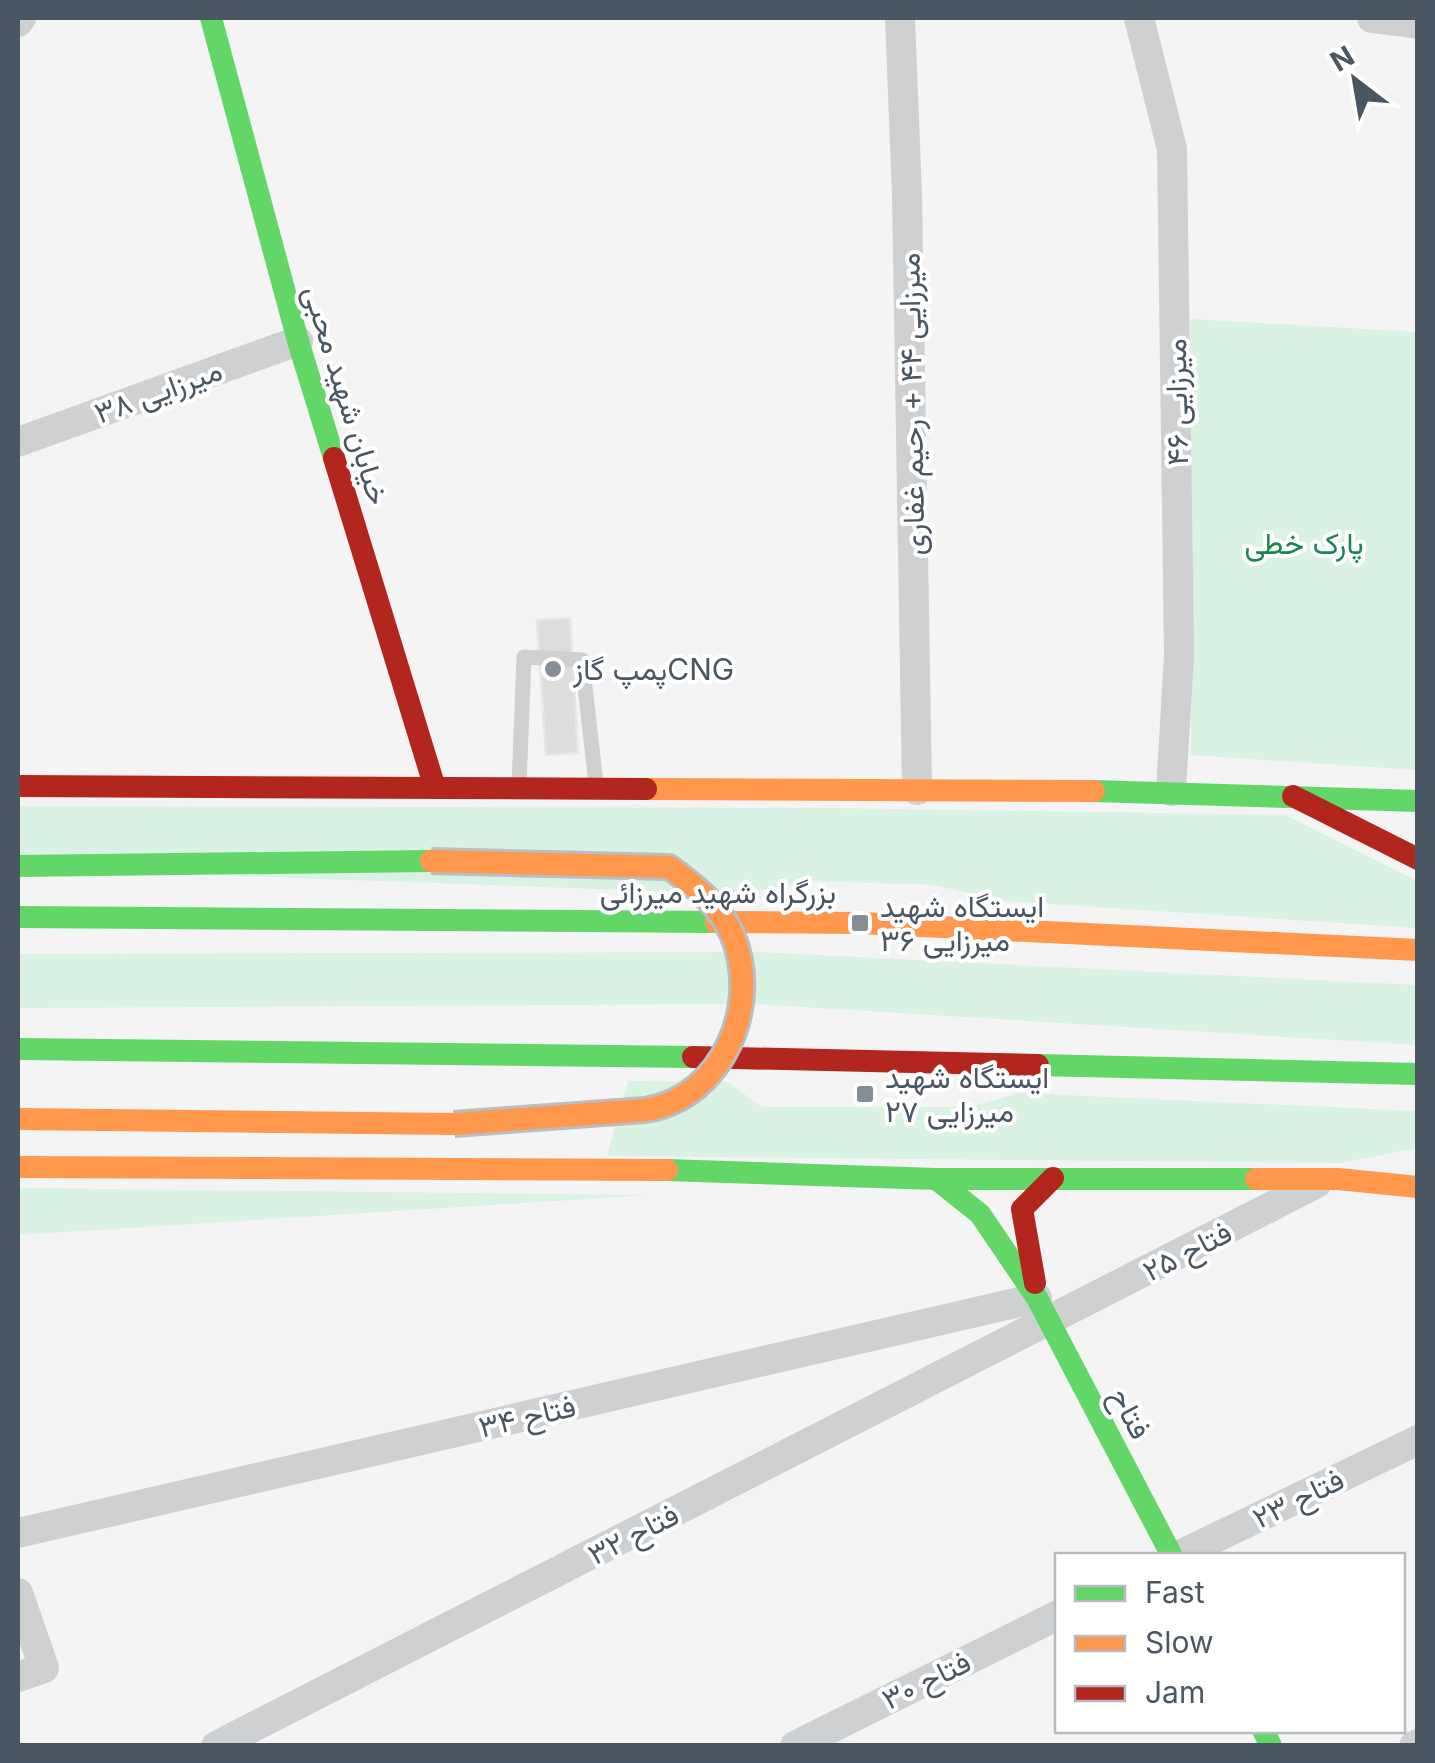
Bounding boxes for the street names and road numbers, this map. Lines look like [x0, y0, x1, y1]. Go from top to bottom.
street label: میرزایی ۴۴ + رحیم غفاری [890, 252, 934, 556]
street label: خیابان شهید محبی [296, 281, 397, 509]
street label: میرزایی ۴۶ [1157, 338, 1196, 466]
street label: میرزایی ۳۸ [89, 351, 227, 432]
street label: بزرگراه شهید میرزائی [600, 874, 836, 911]
street label: فتاح ۲۵ [1137, 1213, 1239, 1291]
street label: فتاح [1100, 1381, 1159, 1446]
street label: فتاح ۳۴ [475, 1387, 580, 1448]
street label: فتاح ۲۳ [1247, 1461, 1351, 1538]
street label: فتاح ۳۲ [582, 1496, 686, 1575]
street label: فتاح ۳۰ [876, 1643, 977, 1719]

